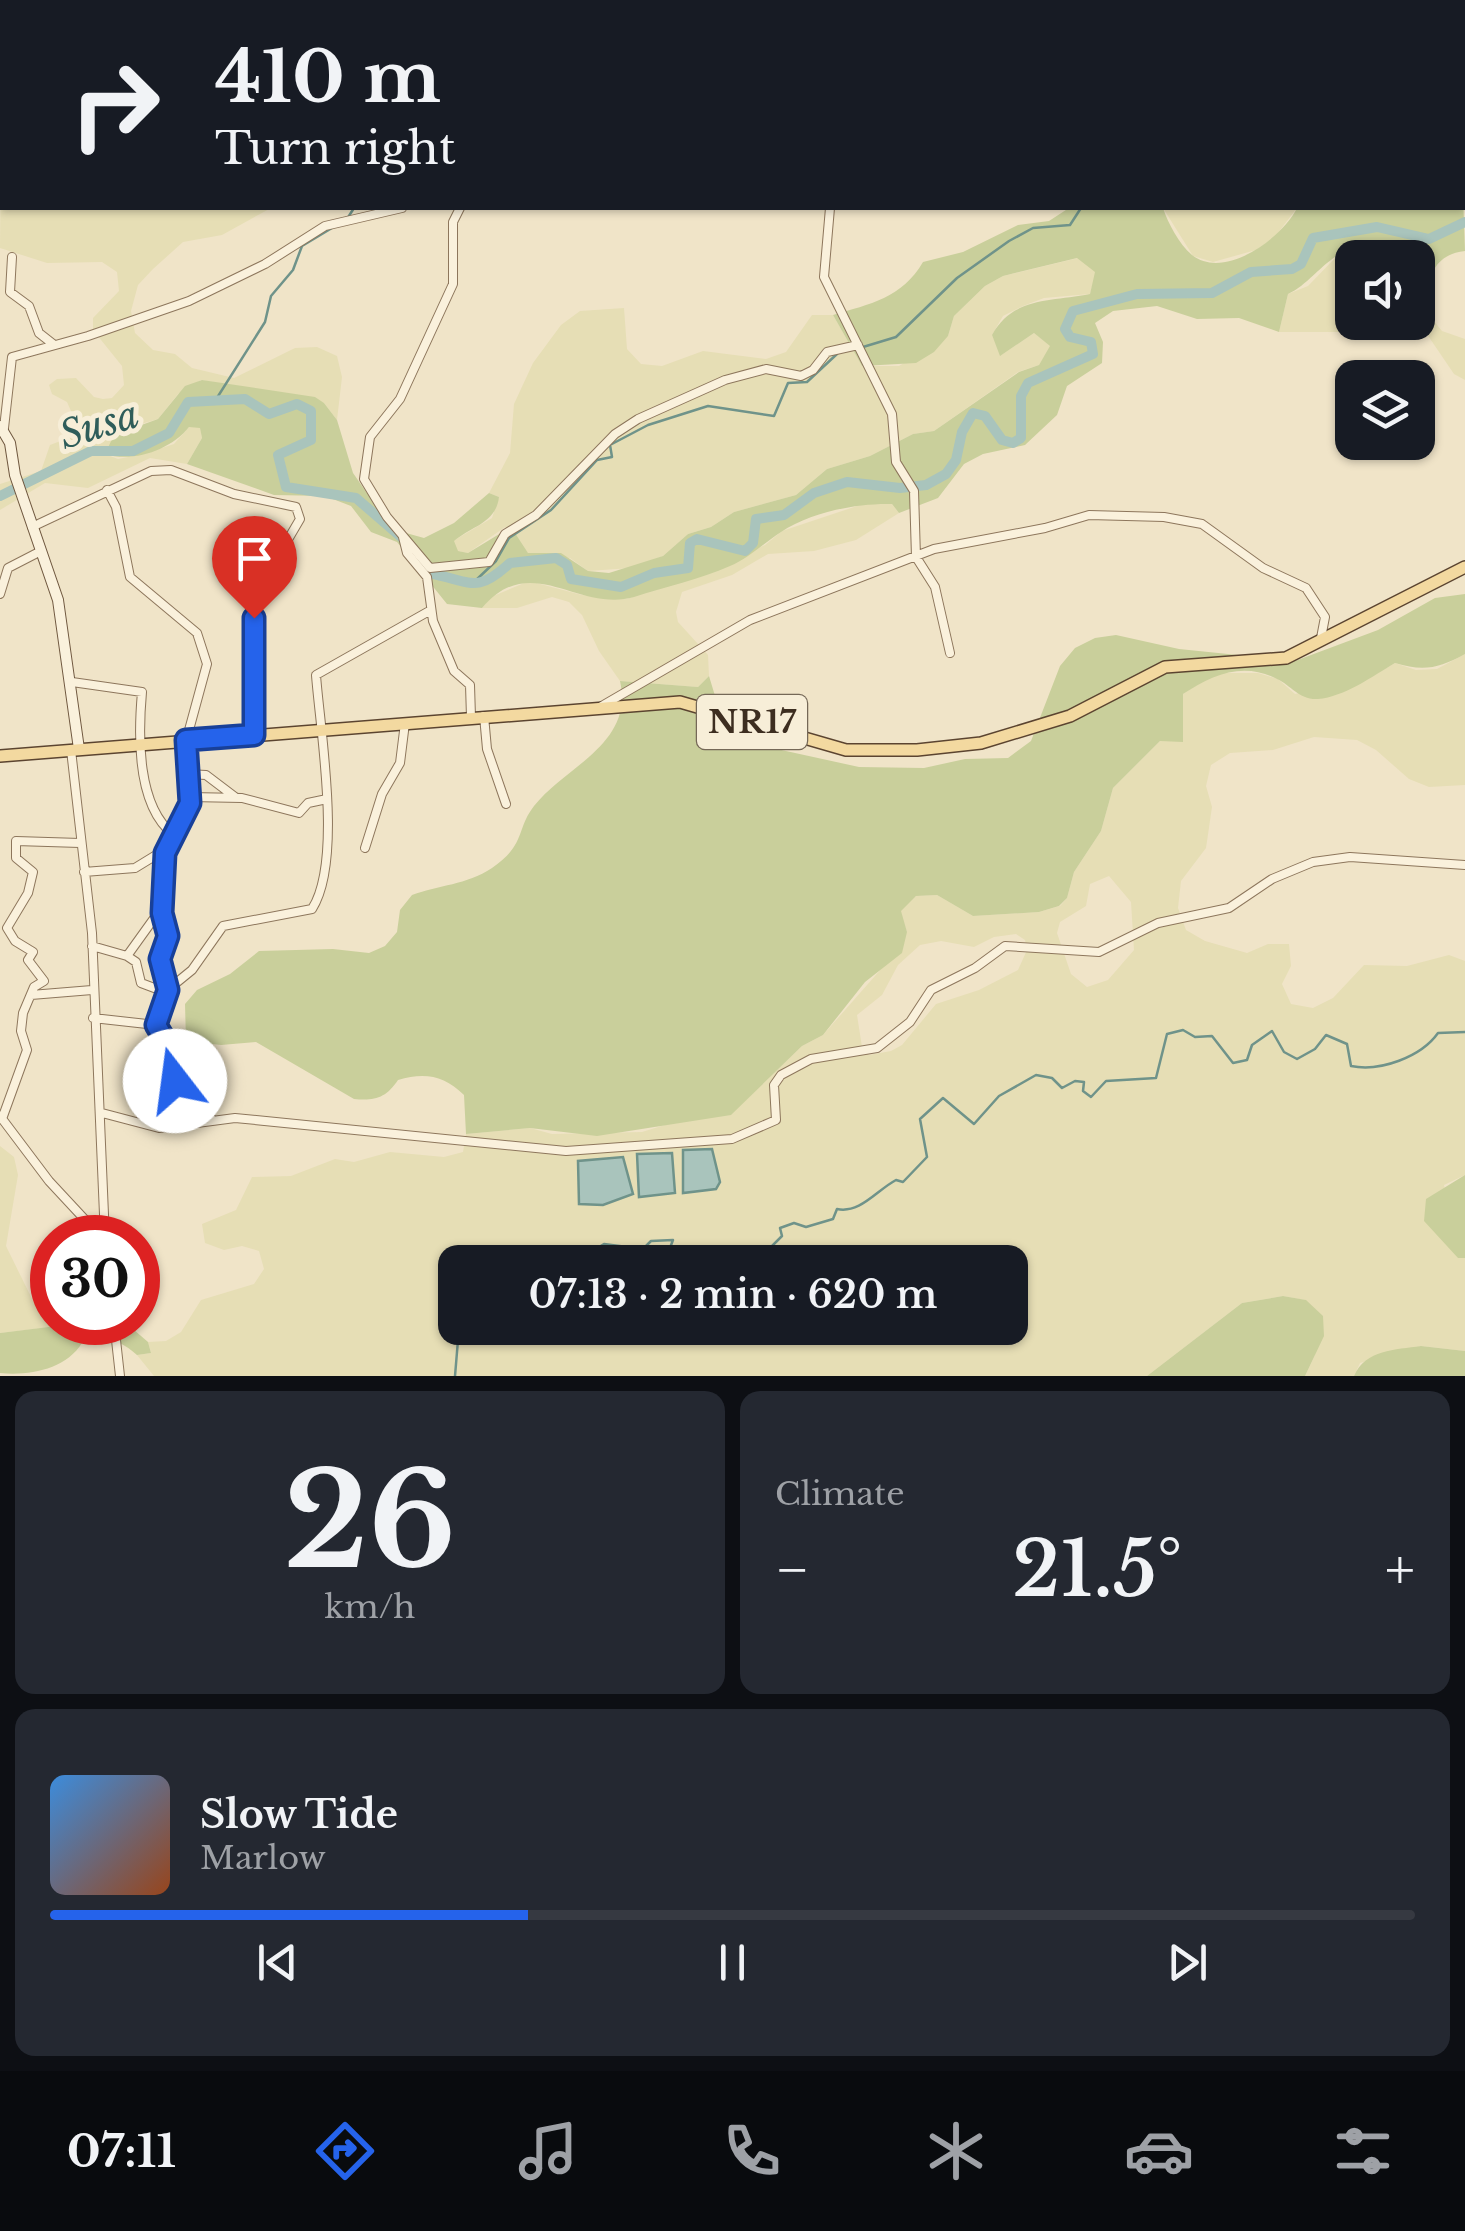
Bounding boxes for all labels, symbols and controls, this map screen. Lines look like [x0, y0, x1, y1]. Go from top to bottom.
text: 410 m [215, 34, 441, 121]
icon: right [50, 40, 180, 170]
text: Turn right [215, 120, 456, 176]
map controls [1335, 240, 1435, 460]
button: sound [1335, 240, 1435, 340]
button: layers [1335, 360, 1435, 460]
water label: Susa [53, 390, 144, 459]
pin [212, 516, 297, 619]
icon: arrive [227, 531, 282, 586]
road number: NR17 [697, 695, 807, 749]
position arrow [123, 1029, 227, 1133]
speed limit sign: 30 [30, 1215, 160, 1345]
text: 07:13 · 2 min · 620 m [529, 1271, 937, 1318]
text: 26 [284, 1441, 456, 1602]
text: Climate [775, 1474, 904, 1514]
text: 21.5° [1012, 1523, 1182, 1616]
text: − [775, 1536, 810, 1604]
text: + [1385, 1536, 1415, 1604]
text: km/h [325, 1587, 415, 1627]
text: Slow Tide [200, 1791, 398, 1838]
text: Marlow [200, 1838, 326, 1878]
icon: previous [250, 1935, 305, 1990]
icon: pause [705, 1935, 760, 1990]
icon: next [1160, 1935, 1215, 1990]
icon: directions [310, 2116, 380, 2186]
icon: music [513, 2116, 583, 2186]
icon: phone [717, 2116, 787, 2186]
icon: climate [921, 2116, 991, 2186]
icon: car [1124, 2116, 1194, 2186]
icon: filters [1328, 2116, 1398, 2186]
text: 07:11 [67, 2123, 176, 2179]

